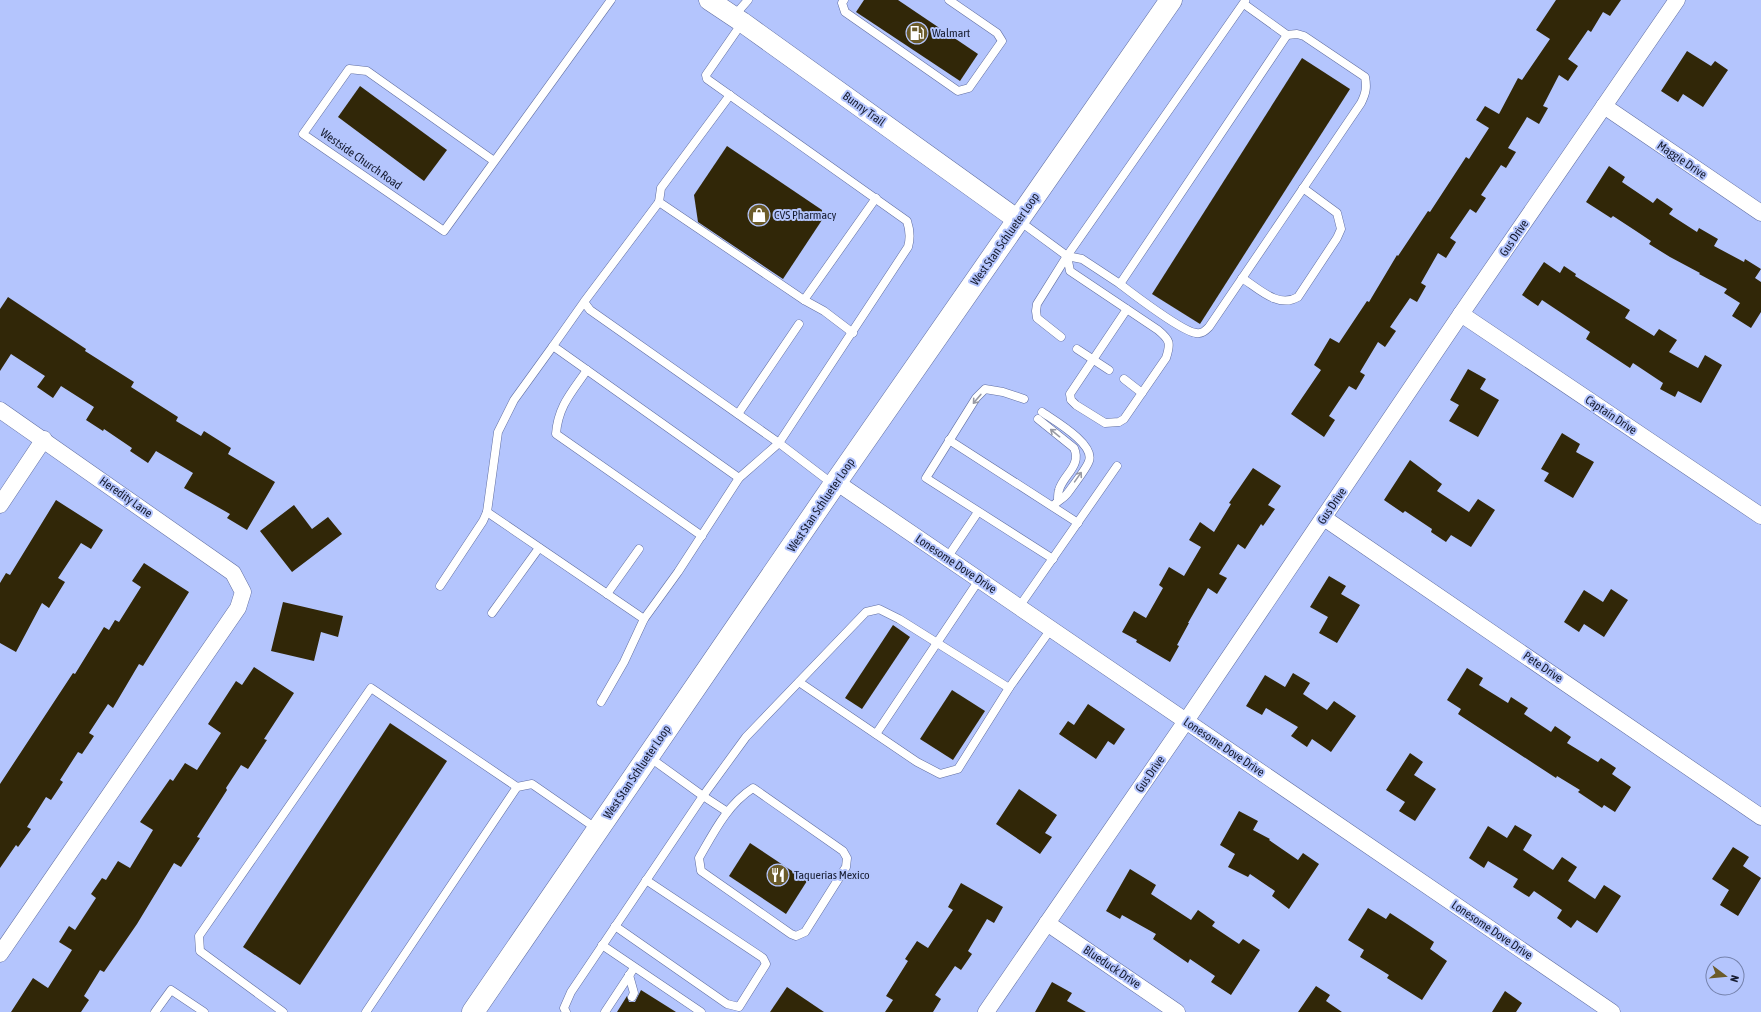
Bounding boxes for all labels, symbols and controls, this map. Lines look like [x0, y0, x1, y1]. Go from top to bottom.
fuel station icon: Walmart [904, 20, 930, 46]
place label: Walmart [932, 26, 971, 40]
street label: Bunny Trail [840, 89, 889, 130]
street label: Westside Church Road [317, 126, 405, 192]
street label: Maggie Drive [1655, 138, 1709, 182]
street label: West Stan Schlueter Loop [968, 190, 1042, 288]
shop icon: CVS Pharmacy [746, 202, 772, 228]
place label: CVS Pharmacy [774, 208, 836, 222]
street label: Gus Drive [1497, 217, 1531, 259]
one-way arrow [972, 393, 981, 404]
street label: Captain Drive [1583, 393, 1639, 437]
one-way arrow [1050, 429, 1061, 438]
street label: West Stan Schlueter Loop [784, 455, 858, 555]
one-way arrow [1074, 472, 1082, 483]
street label: Heredity Lane [97, 474, 155, 520]
street label: Gus Drive [1315, 485, 1349, 527]
street label: Lonesome Dove Drive [913, 532, 999, 596]
street label: Pete Drive [1520, 649, 1566, 685]
street label: Lonesome Dove Drive [1181, 715, 1267, 779]
street label: West Stan Schlueter Loop [600, 722, 674, 822]
street label: Gus Drive [1132, 753, 1168, 795]
restaurant icon: Taquerias Mexico [765, 862, 791, 888]
place label: Taquerias Mexico [794, 868, 870, 882]
street label: Lonesome Dove Drive [1449, 898, 1535, 962]
street label: Blueduck Drive [1081, 943, 1143, 991]
north arrow [1705, 956, 1745, 996]
text: N [1728, 974, 1741, 984]

